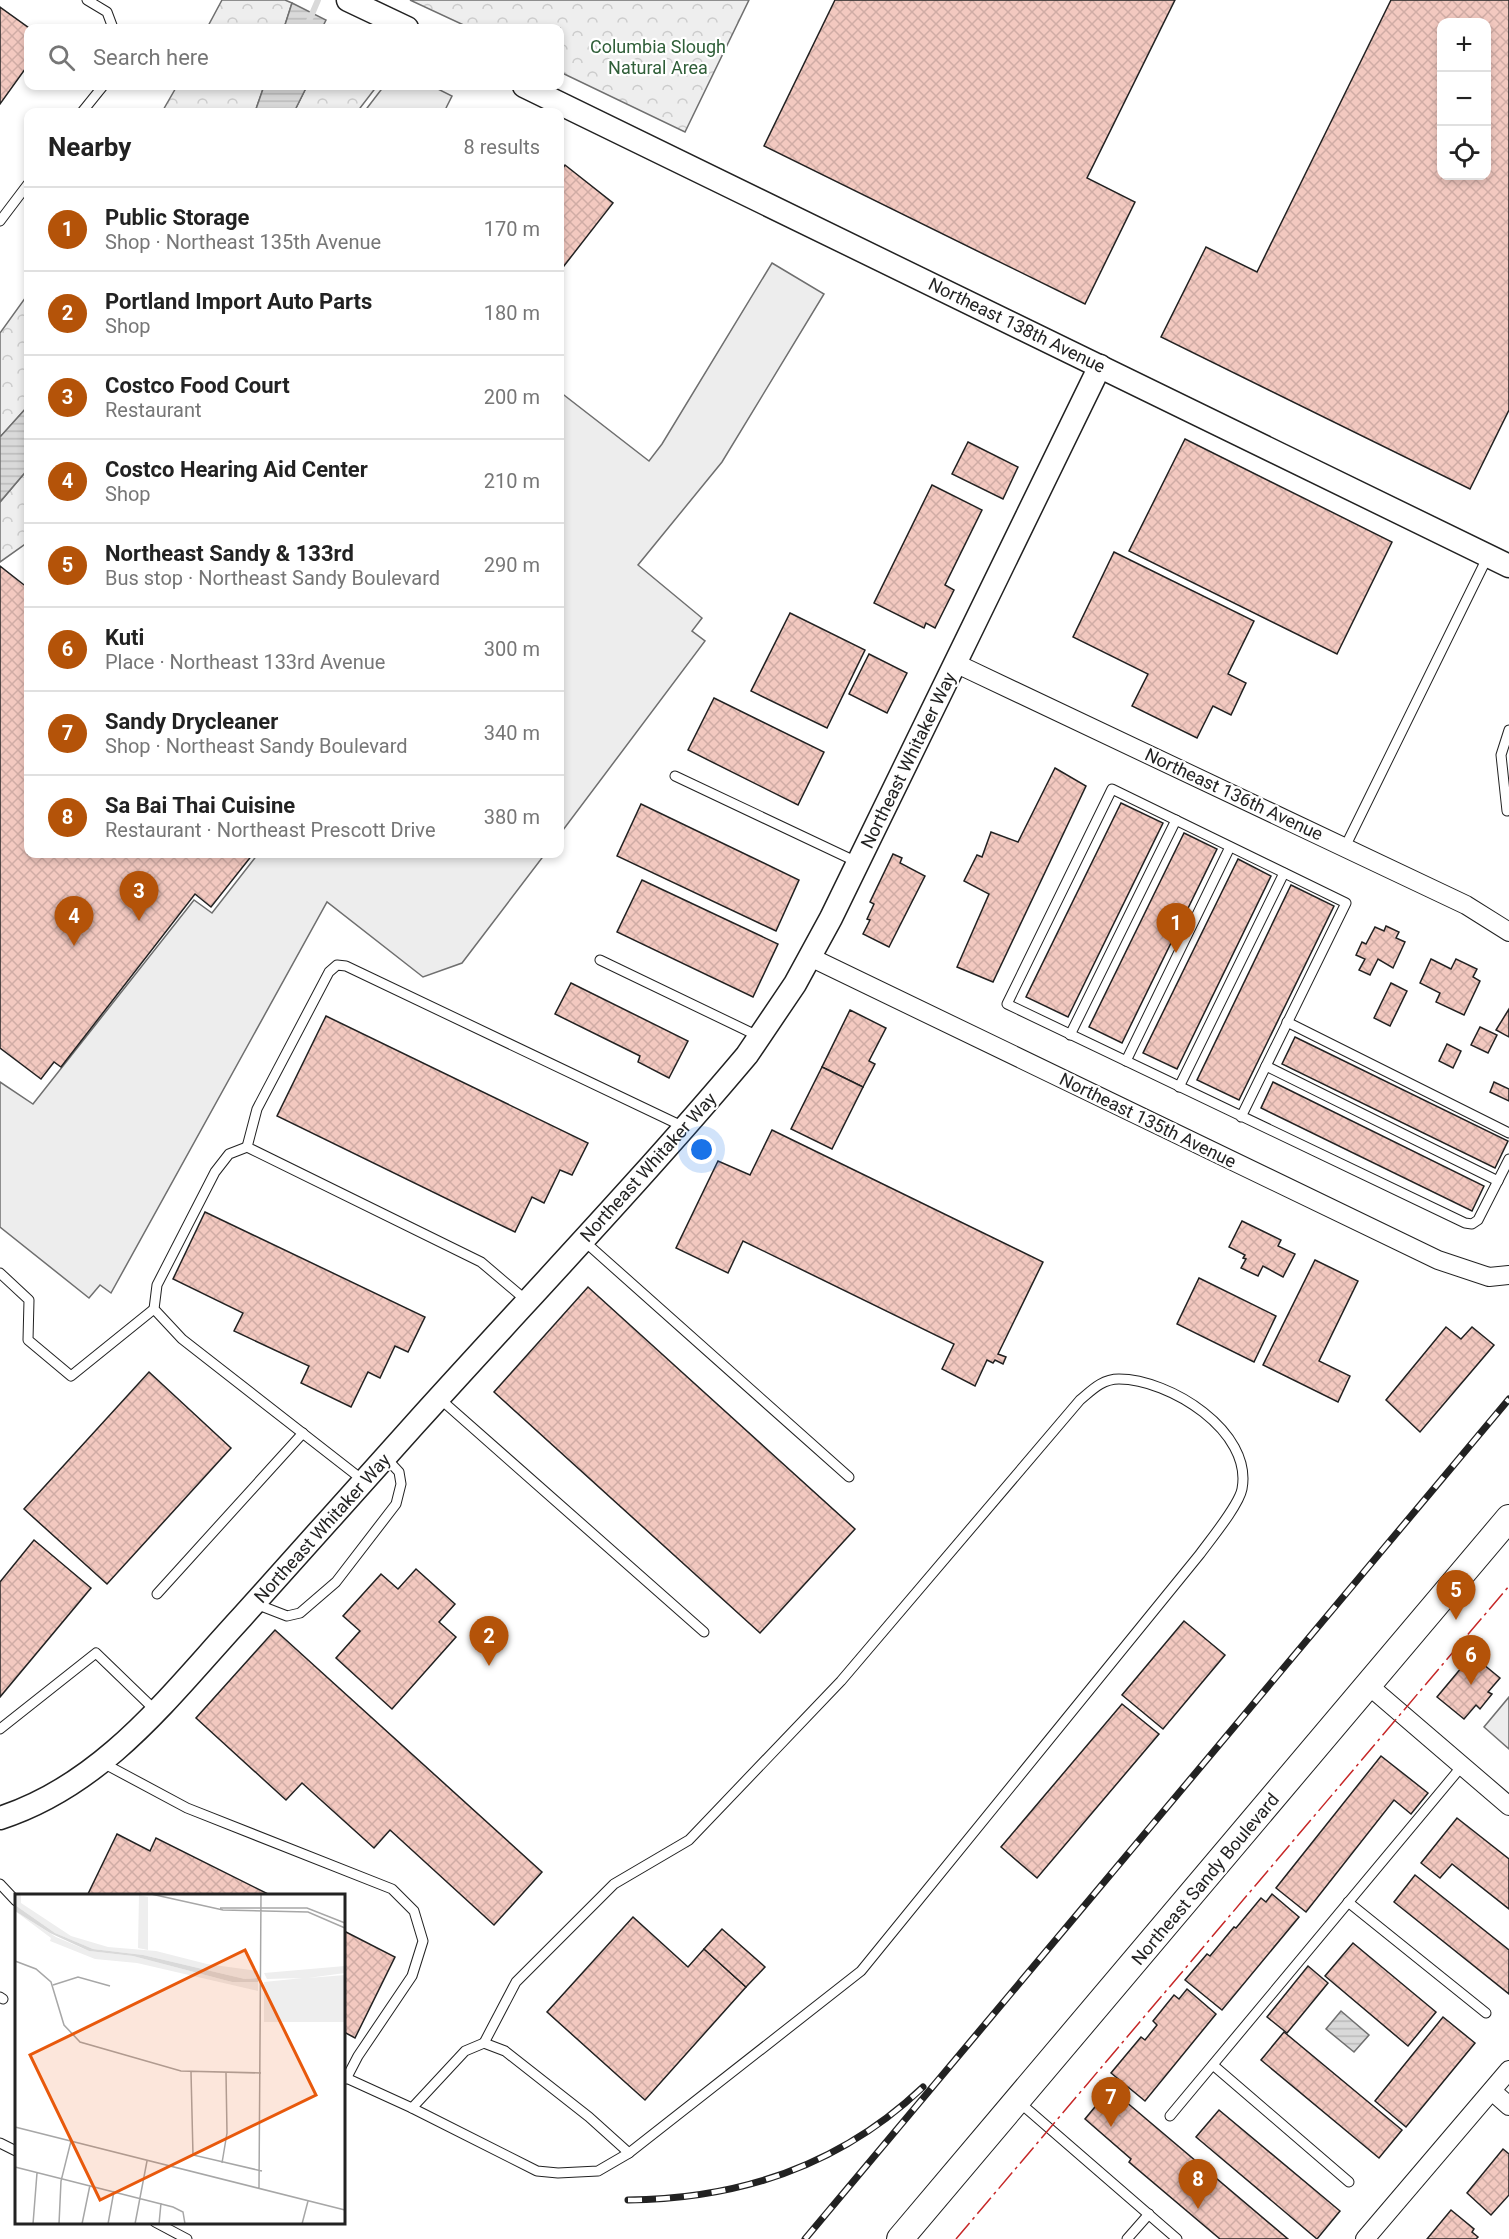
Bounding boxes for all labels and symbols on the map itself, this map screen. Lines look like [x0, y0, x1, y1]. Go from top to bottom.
park label: Columbia Slough Natural Area [590, 36, 726, 78]
street label: Northeast 138th Avenue [925, 273, 1109, 377]
street label: Northeast Whitaker Way [856, 668, 960, 851]
street label: Northeast 136th Avenue [1142, 744, 1326, 844]
pin: 3 [120, 872, 158, 921]
pin: 4 [54, 896, 94, 946]
pin: 1 [1156, 904, 1196, 953]
street label: Northeast 135th Avenue [1056, 1068, 1240, 1172]
street label: Northeast Whitaker Way [576, 1088, 721, 1246]
your location [687, 1135, 716, 1164]
street label: Northeast Whitaker Way [250, 1449, 395, 1607]
pin: 5 [1436, 1570, 1476, 1620]
pin: 2 [470, 1616, 508, 1666]
pin: 6 [1452, 1636, 1490, 1685]
street label: Northeast Sandy Boulevard [1127, 1789, 1283, 1969]
inset map [15, 1894, 345, 2224]
pin: 7 [1092, 2078, 1130, 2127]
pin: 8 [1178, 2160, 1218, 2209]

